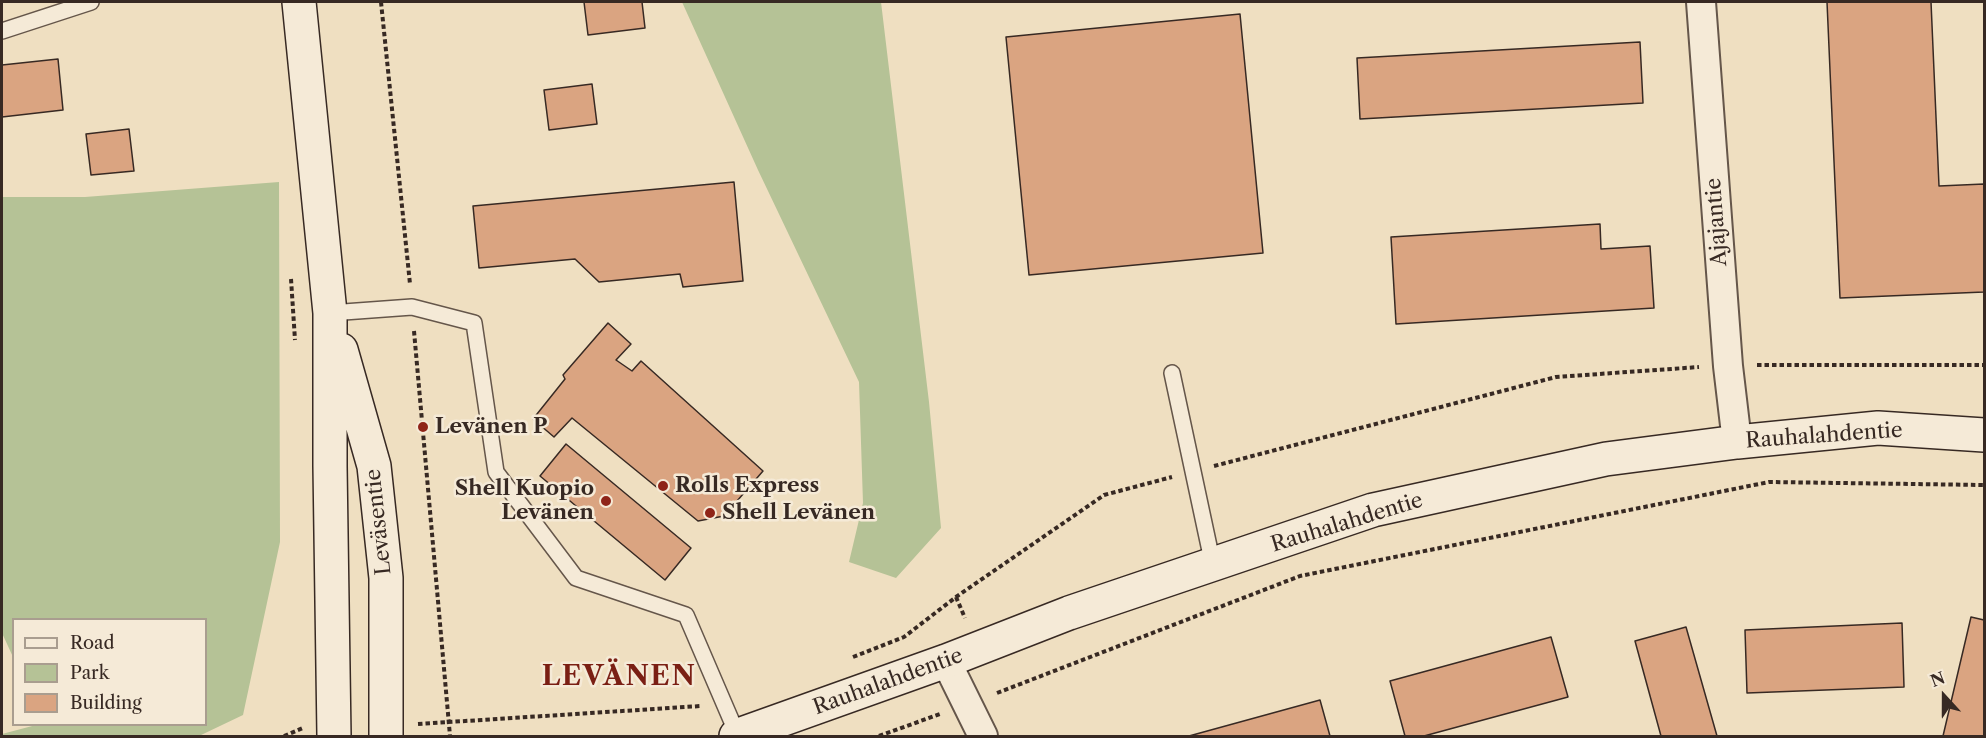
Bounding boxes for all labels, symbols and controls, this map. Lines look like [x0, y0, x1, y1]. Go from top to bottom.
street label: Ajajantie [1701, 177, 1733, 267]
place label: Levänen P [435, 414, 547, 440]
street label: Rauhalahdentie [1745, 418, 1903, 454]
marker: Levänen P [416, 420, 430, 434]
street label: Leväsentie [361, 468, 397, 576]
place label: Rolls Express [675, 473, 819, 499]
place label: Shell Kuopio Levänen [455, 476, 594, 526]
marker: Rolls Express [656, 479, 670, 493]
street label: Rauhalahdentie [1268, 488, 1426, 558]
marker: Shell Kuopio Levänen [599, 494, 613, 508]
place label: Shell Levänen [722, 500, 875, 526]
marker: Shell Levänen [703, 506, 717, 520]
legend [12, 618, 207, 726]
text: Road [70, 632, 115, 654]
street label: Rauhalahdentie [810, 643, 966, 721]
district label: LEVÄNEN [542, 661, 696, 693]
text: Park [70, 662, 109, 684]
north arrow [1914, 666, 1974, 726]
text: N [1927, 667, 1948, 691]
text: Building [70, 692, 142, 714]

